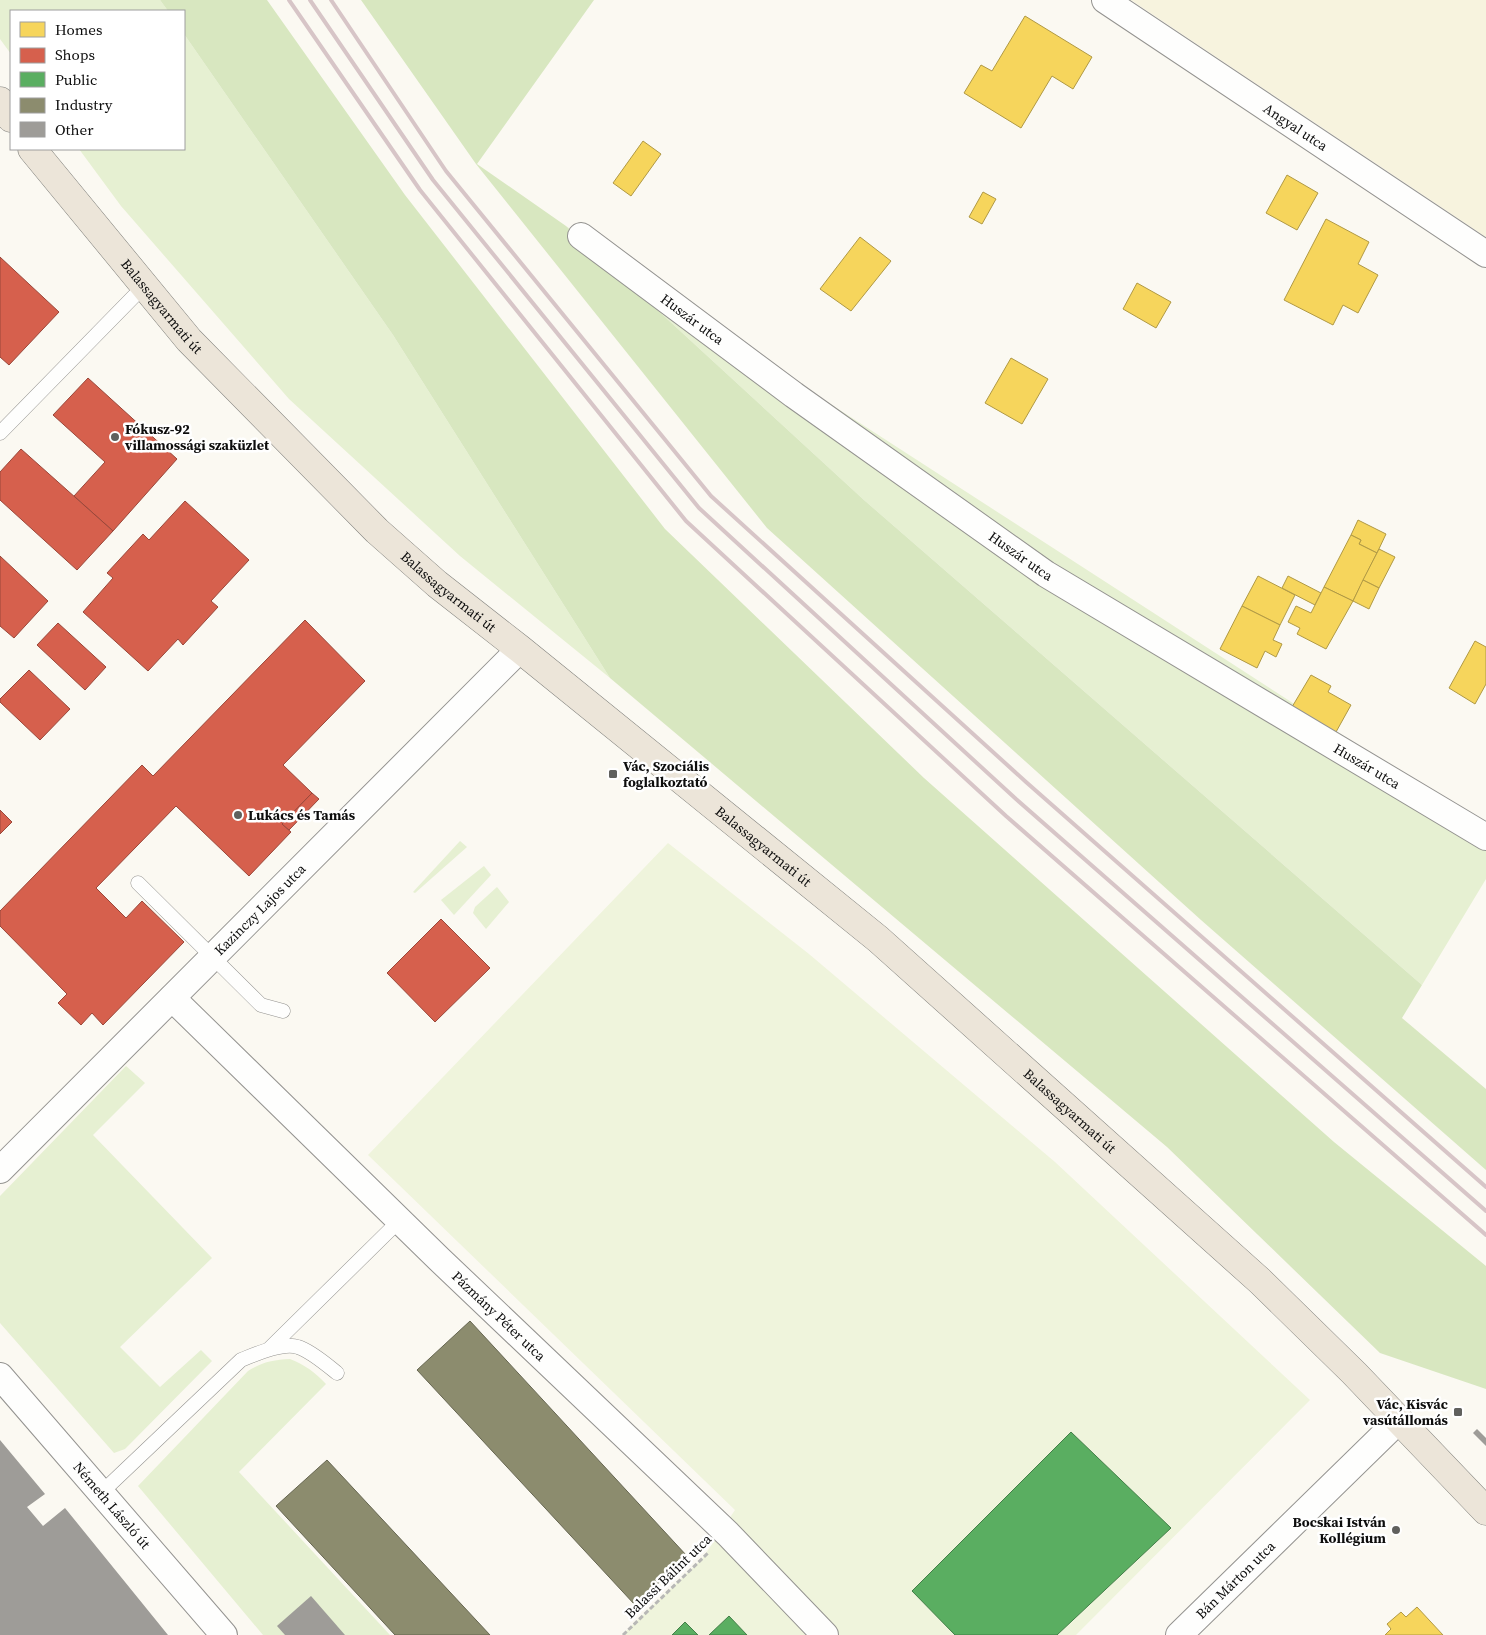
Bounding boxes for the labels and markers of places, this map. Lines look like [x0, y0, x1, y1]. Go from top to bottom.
place label: Fókusz-92 villamossági szaküzlet [124, 419, 270, 455]
marker: Fókusz-92 villamossági szaküzlet [109, 431, 121, 443]
place label: Vác, Szociális foglalkoztató [623, 756, 710, 792]
marker: Vác, Szociális foglalkoztató [607, 768, 619, 780]
place label: Lukács és Tamás [248, 805, 356, 825]
marker: Lukács és Tamás [232, 809, 244, 821]
place label: Vác, Kisvác vasútállomás [1362, 1394, 1449, 1430]
marker: Vác, Kisvác vasútállomás [1452, 1406, 1464, 1418]
place label: Bocskai István Kollégium [1293, 1512, 1386, 1548]
marker: Bocskai István Kollégium [1390, 1524, 1402, 1536]

